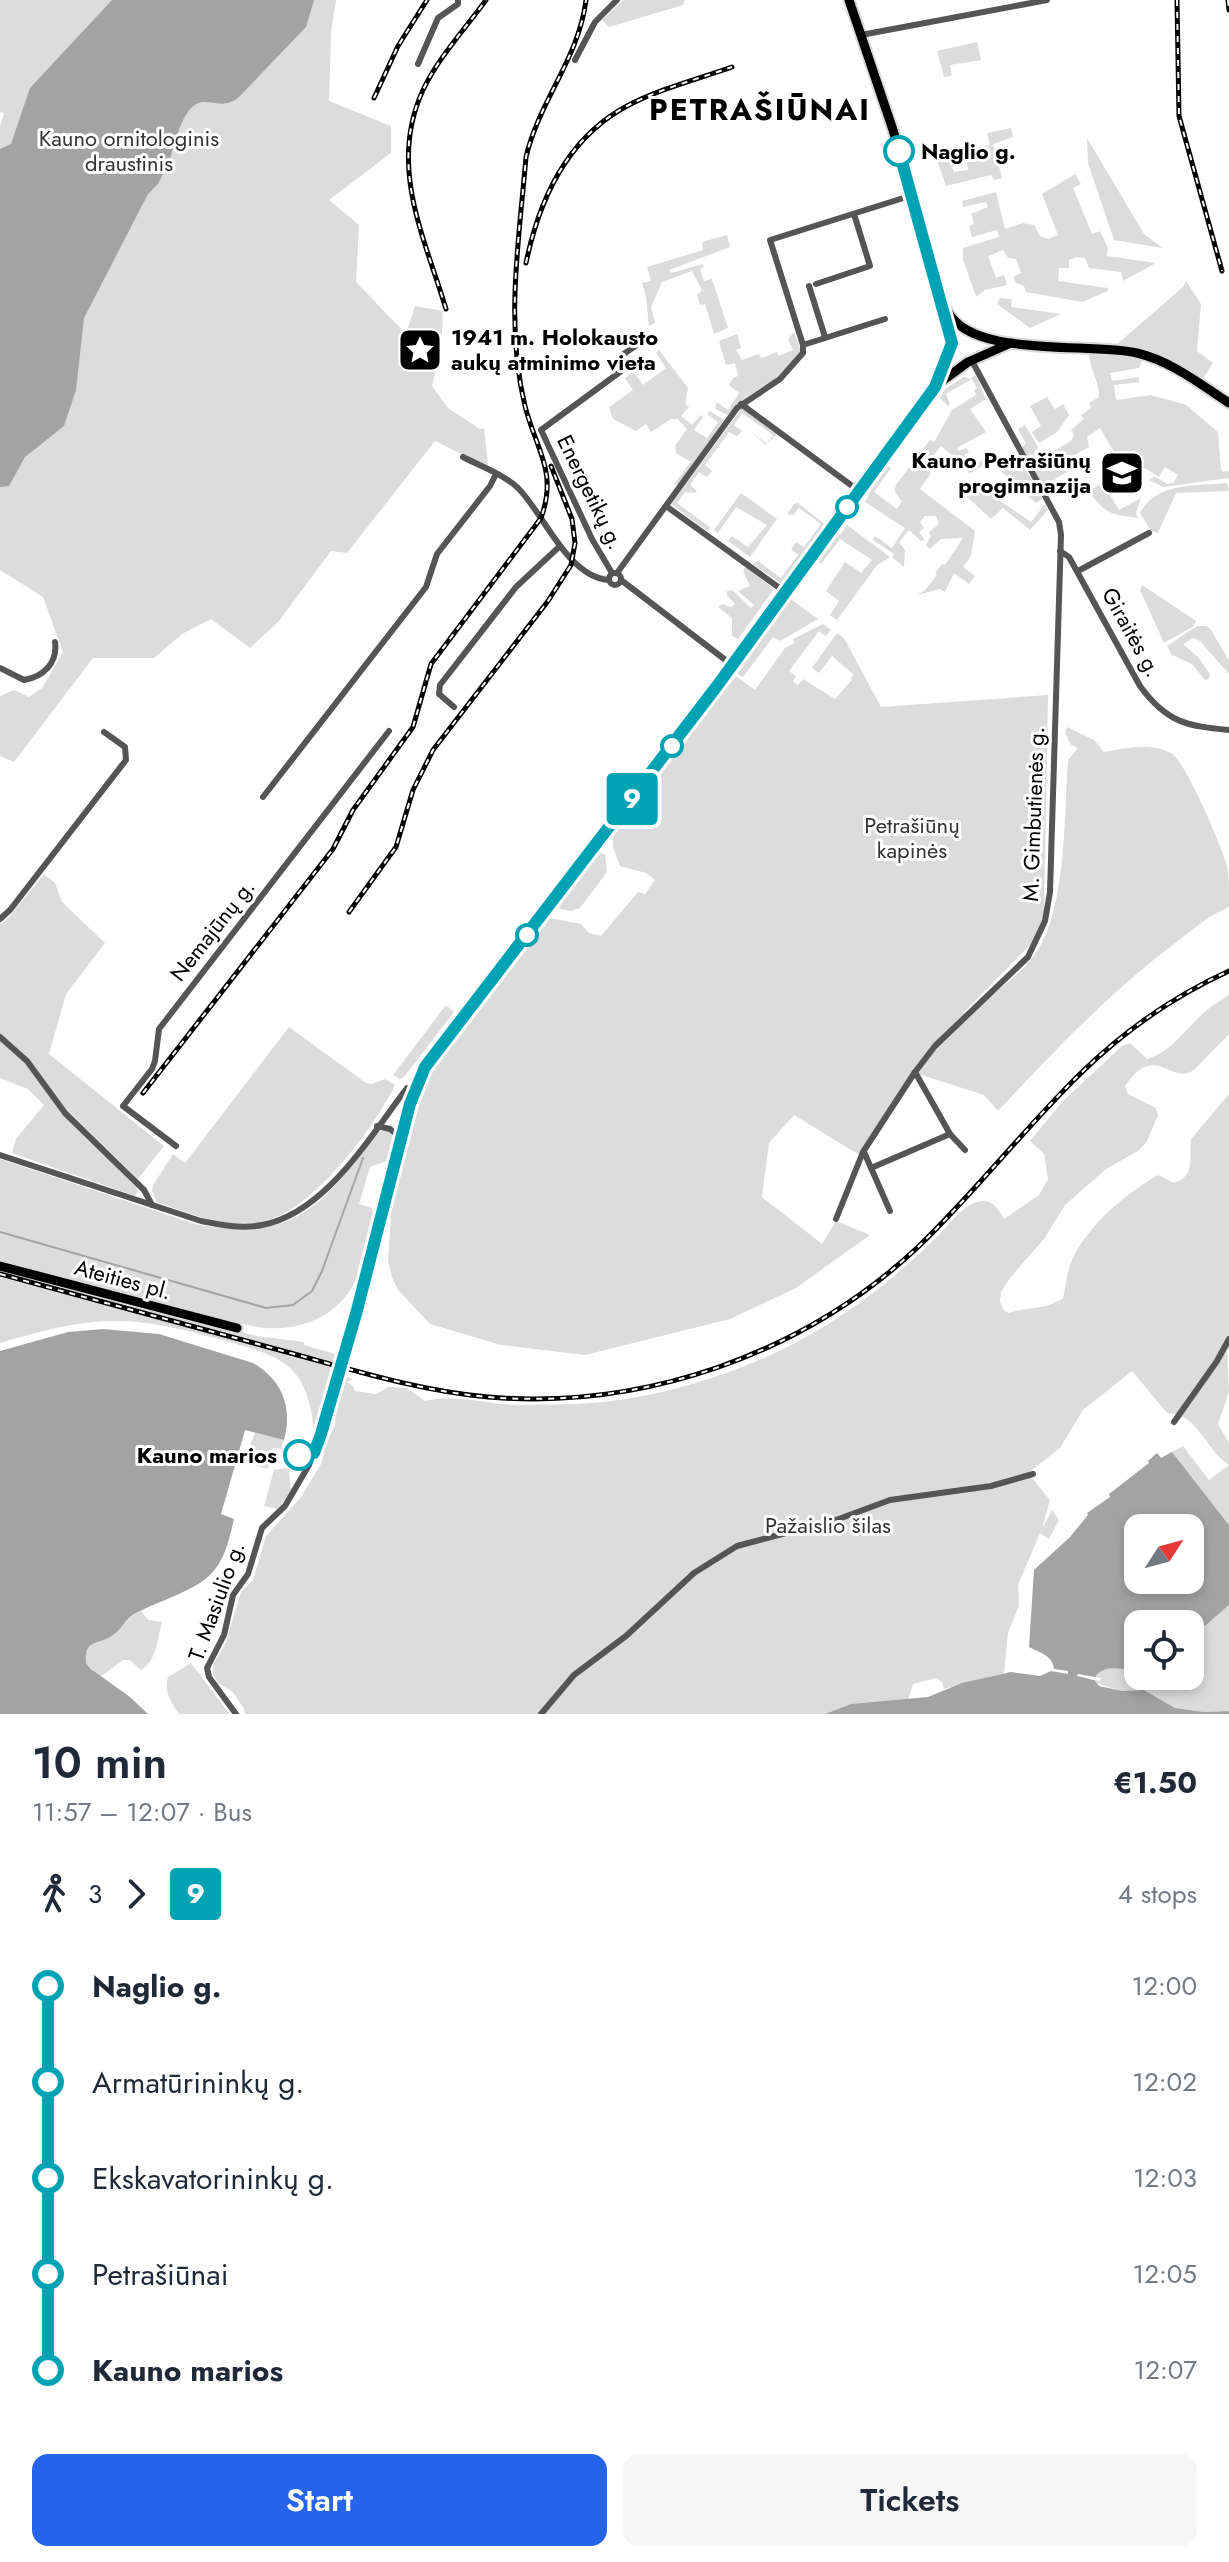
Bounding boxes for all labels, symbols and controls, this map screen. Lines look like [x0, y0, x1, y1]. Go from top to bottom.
district label: PETRAŠIŪNAI [649, 88, 871, 131]
park label: Kauno ornitologinis draustinis [39, 122, 219, 179]
place label: Naglio g. [921, 135, 1016, 167]
marker: Naglio g. [884, 136, 914, 166]
place label: 1941 m. Holokausto aukų atminimo vieta [451, 321, 658, 378]
place icon: 1941 m. Holokausto aukų atminimo vieta [396, 326, 444, 374]
street label: Energetikų g. [549, 429, 633, 555]
place label: Kauno Petrašiūnų progimnazija [911, 444, 1091, 501]
school or university icon: Kauno Petrašiūnų progimnazija [1098, 449, 1146, 497]
unlabelled marker [836, 496, 858, 518]
street label: Giraitės g. [1094, 581, 1170, 683]
street label: M. Gimbutienės g. [1014, 726, 1052, 902]
unlabelled marker [661, 735, 683, 757]
line badge: 9 [606, 773, 658, 825]
text: 9 [623, 778, 641, 819]
park label: Petrašiūnų kapinės [864, 809, 960, 866]
street label: Nemajūnų g. [162, 872, 262, 988]
unlabelled marker [516, 924, 538, 946]
street label: Ateities pl. [71, 1251, 175, 1307]
place label: Kauno marios [137, 1439, 277, 1471]
marker: Kauno marios [284, 1440, 314, 1470]
park label: Pažaislio šilas [765, 1509, 891, 1541]
north arrow [1124, 1514, 1204, 1594]
map controls [1124, 1514, 1204, 1690]
street label: T. Masiulio g. [180, 1537, 252, 1665]
button: locate [1124, 1610, 1204, 1690]
text: 10 min [32, 1731, 167, 1795]
text: €1.50 [1113, 1761, 1197, 1804]
text: 11:57 – 12:07 · Bus [32, 1793, 252, 1831]
icon: walk [32, 1872, 76, 1916]
icon: forward [114, 1872, 158, 1916]
text: 9 [186, 1873, 205, 1914]
text: 3 [88, 1875, 102, 1913]
text: 4 stops [1118, 1875, 1197, 1913]
text: Naglio g. [92, 1965, 221, 2008]
text: 12:00 [1132, 1967, 1197, 2005]
text: Armatūrininkų g. [92, 2061, 304, 2104]
text: 12:02 [1132, 2063, 1197, 2101]
text: Ekskavatorininkų g. [92, 2157, 334, 2200]
text: 12:03 [1133, 2159, 1197, 2197]
text: Petrašiūnai [92, 2253, 229, 2296]
text: 12:05 [1132, 2255, 1197, 2293]
text: Kauno marios [92, 2349, 283, 2392]
text: 12:07 [1133, 2351, 1197, 2389]
button: Start [32, 2454, 607, 2546]
button: Tickets [623, 2454, 1197, 2546]

